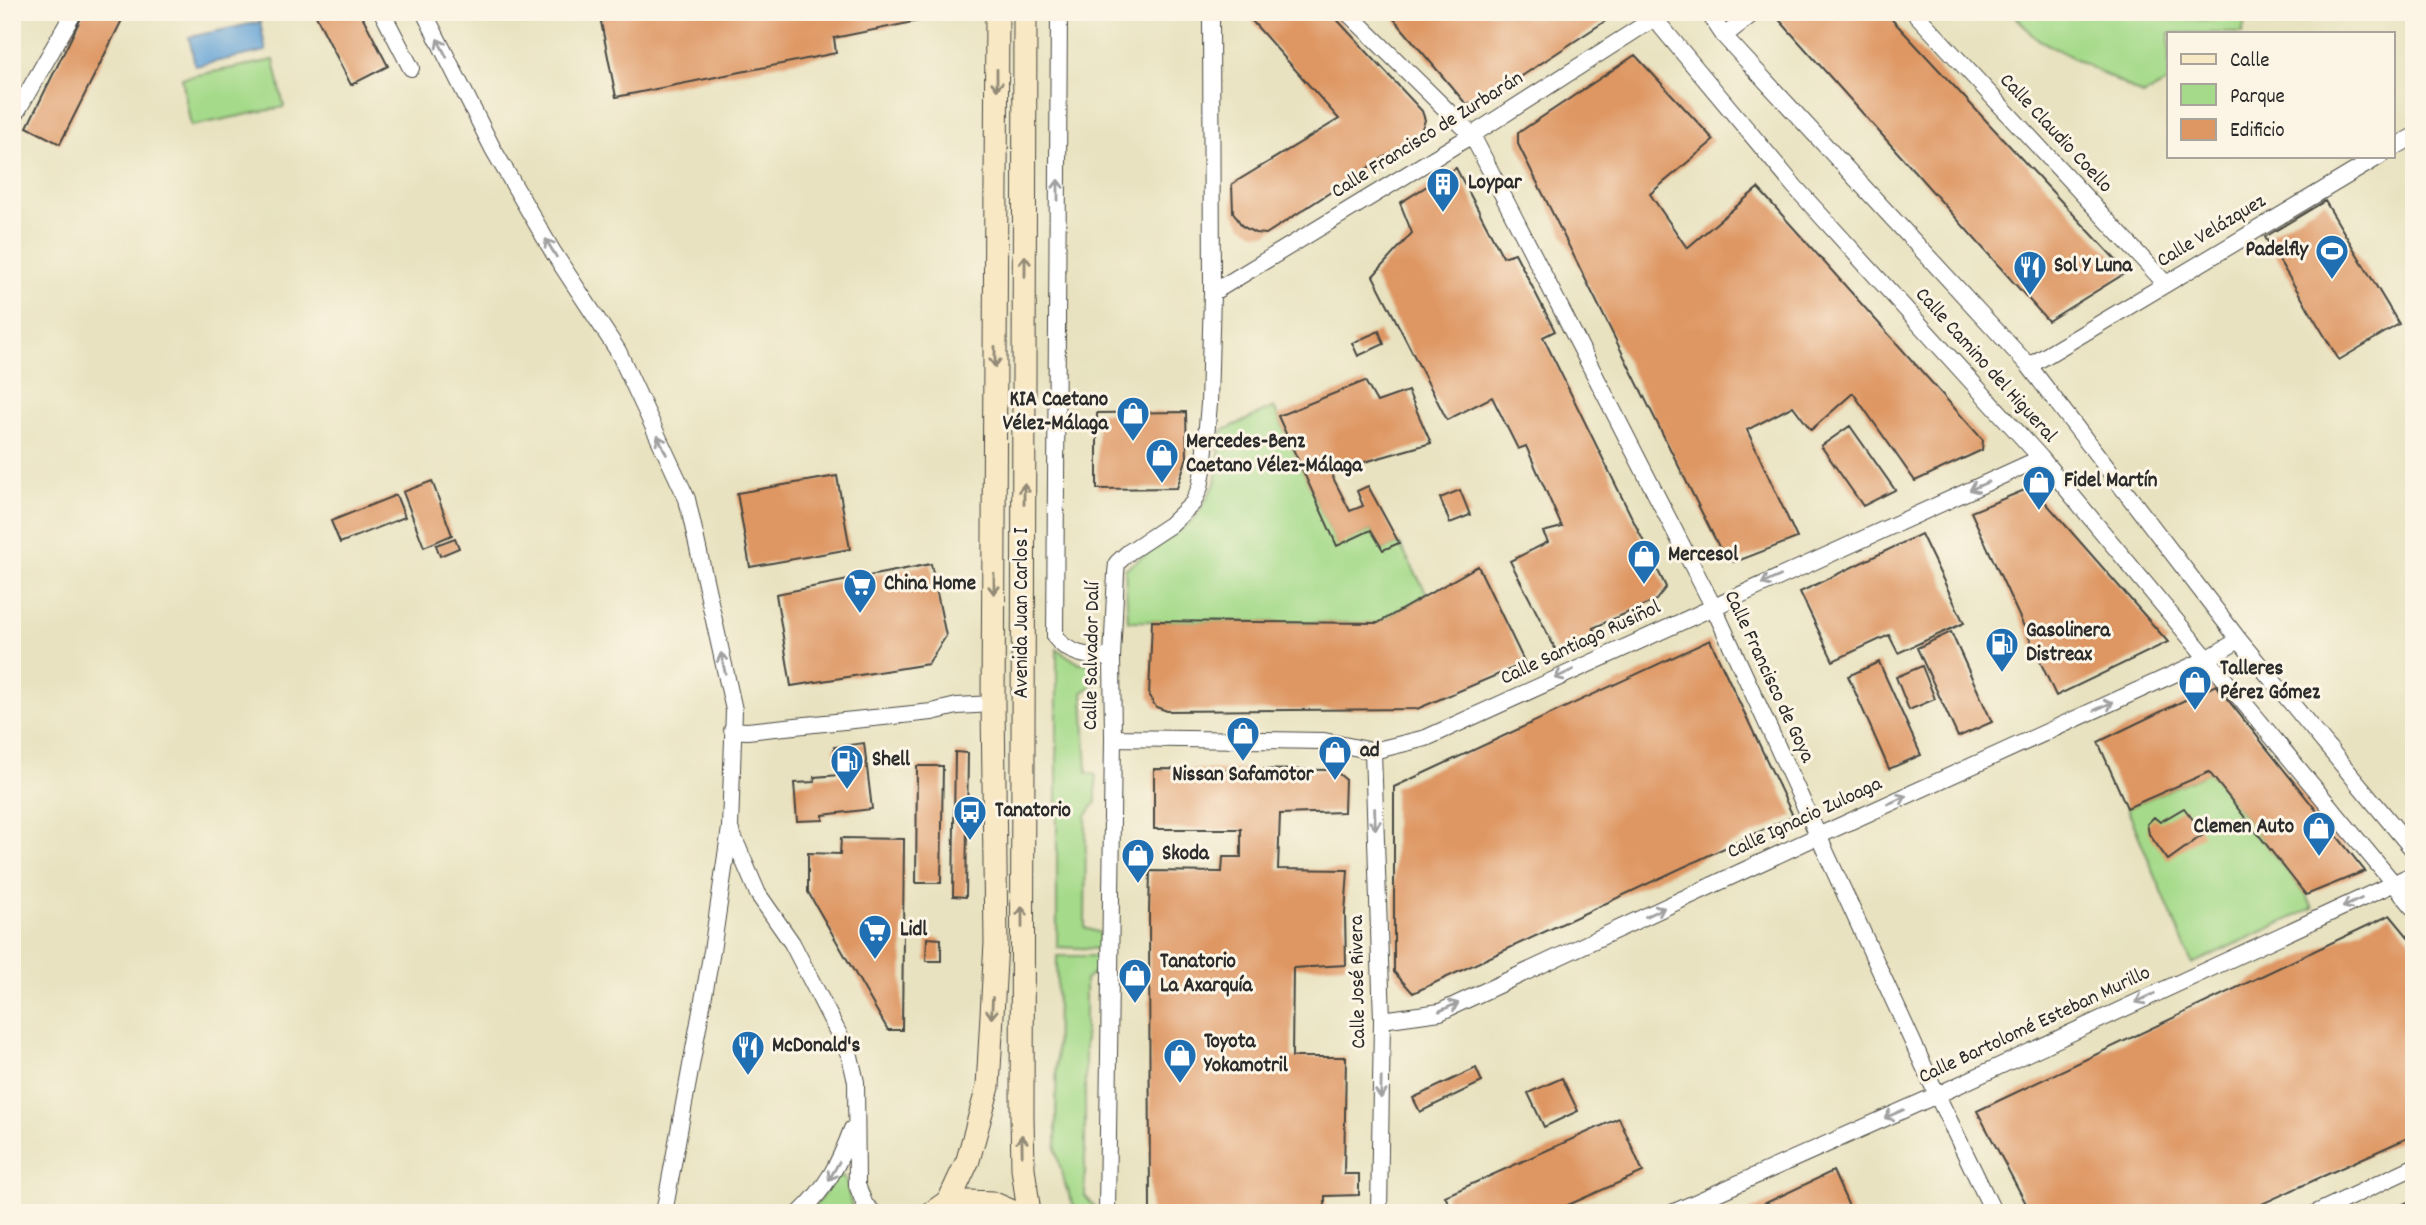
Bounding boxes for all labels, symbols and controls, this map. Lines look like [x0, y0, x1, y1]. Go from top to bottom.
legend [2167, 32, 2394, 158]
one-way arrow [434, 38, 448, 59]
text: Calle [2230, 47, 2269, 77]
street label: Calle Francisco de Zurbarán [1326, 65, 1530, 207]
street label: Calle Claudio Coello [1991, 67, 2119, 201]
one-way arrow [990, 69, 1004, 92]
text: Parque [2230, 83, 2285, 113]
text: Edificio [2230, 117, 2285, 147]
building icon: Loypar [1424, 165, 1462, 214]
place label: Loypar [1468, 169, 1523, 199]
one-way arrow [1051, 179, 1065, 202]
street label: Calle Velázquez [2152, 188, 2272, 276]
sports icon: Padelfly [2313, 232, 2351, 281]
place label: Padelfly [2246, 236, 2309, 266]
one-way arrow [543, 238, 557, 258]
restaurant icon: Sol Y Luna [2011, 248, 2049, 297]
place label: Sol Y Luna [2054, 252, 2133, 282]
one-way arrow [1018, 255, 1032, 278]
street label: Calle Camino del Higueral [1907, 282, 2063, 450]
one-way arrow [988, 345, 1002, 368]
place label: KIA Caetano Vélez-Málaga [1003, 386, 1109, 440]
shop icon: KIA Caetano Vélez-Málaga [1114, 394, 1152, 443]
place label: Mercedes-Benz Caetano Vélez-Málaga [1186, 428, 1363, 482]
one-way arrow [655, 435, 668, 456]
shop icon: Mercedes-Benz Caetano Vélez-Málaga [1143, 436, 1181, 485]
shop icon: Fidel Martín [2020, 463, 2058, 512]
place label: Fidel Martín [2064, 467, 2158, 497]
one-way arrow [1968, 480, 1990, 493]
one-way arrow [1017, 483, 1031, 506]
street label: Avenida Juan Carlos I [1008, 527, 1038, 699]
shop icon: Mercesol [1625, 537, 1663, 586]
place label: Mercesol [1668, 541, 1739, 571]
supermarket icon: China Home [841, 566, 879, 615]
place label: China Home [884, 570, 976, 600]
one-way arrow [987, 573, 1001, 596]
one-way arrow [1761, 574, 1782, 587]
street label: Calle Salvador Dalí [1077, 579, 1109, 730]
street label: Calle Francisco de Goya [1715, 586, 1822, 769]
street label: Calle Santiago Rusiñol [1496, 594, 1666, 694]
place label: Gasolinera Distreax [2026, 617, 2111, 671]
fuel station icon: Gasolinera Distreax [1983, 625, 2021, 674]
one-way arrow [716, 652, 730, 675]
place label: Talleres Pérez Gómez [2220, 655, 2321, 709]
shop icon: Talleres Pérez Gómez [2176, 663, 2214, 712]
one-way arrow [1554, 668, 1575, 681]
one-way arrow [2093, 699, 2114, 712]
shop icon: Nissan Safamotor [1224, 714, 1262, 763]
shop icon: ad [1316, 733, 1354, 782]
place label: ad [1360, 737, 1380, 767]
fuel station icon: Shell [828, 742, 866, 791]
place label: Shell [872, 746, 911, 776]
place label: Nissan Safamotor [1172, 761, 1315, 791]
street label: Calle Ignacio Zuloaga [1723, 770, 1888, 868]
bus stop icon: Tanatorio [951, 793, 989, 842]
one-way arrow [1886, 793, 1907, 806]
place label: Tanatorio [995, 797, 1071, 827]
one-way arrow [1368, 807, 1382, 830]
shop icon: Clemen Auto [2300, 809, 2338, 858]
place label: Clemen Auto [2194, 813, 2294, 843]
shop icon: Skoda [1119, 836, 1157, 885]
place label: Skoda [1162, 840, 1210, 870]
one-way arrow [2342, 896, 2363, 910]
one-way arrow [1644, 905, 1665, 918]
one-way arrow [1015, 906, 1029, 929]
supermarket icon: Lidl [856, 912, 894, 961]
street label: Calle José Rivera [1343, 914, 1375, 1049]
place label: Lidl [900, 916, 928, 946]
place label: Tanatorio La Axarquía [1160, 948, 1253, 1002]
shop icon: Tanatorio La Axarquía [1116, 956, 1154, 1005]
street label: Calle Bartolomé Esteban Murillo [1914, 959, 2156, 1093]
one-way arrow [2135, 992, 2157, 1005]
one-way arrow [986, 996, 999, 1019]
one-way arrow [1437, 1000, 1459, 1013]
restaurant icon: McDonald's [729, 1028, 767, 1077]
place label: Toyota Yokamotril [1203, 1028, 1289, 1082]
place label: McDonald's [772, 1032, 860, 1062]
shop icon: Toyota Yokamotril [1161, 1036, 1199, 1085]
one-way arrow [1374, 1077, 1388, 1100]
one-way arrow [1884, 1108, 1905, 1121]
one-way arrow [1015, 1134, 1029, 1157]
one-way arrow [827, 1160, 841, 1180]

